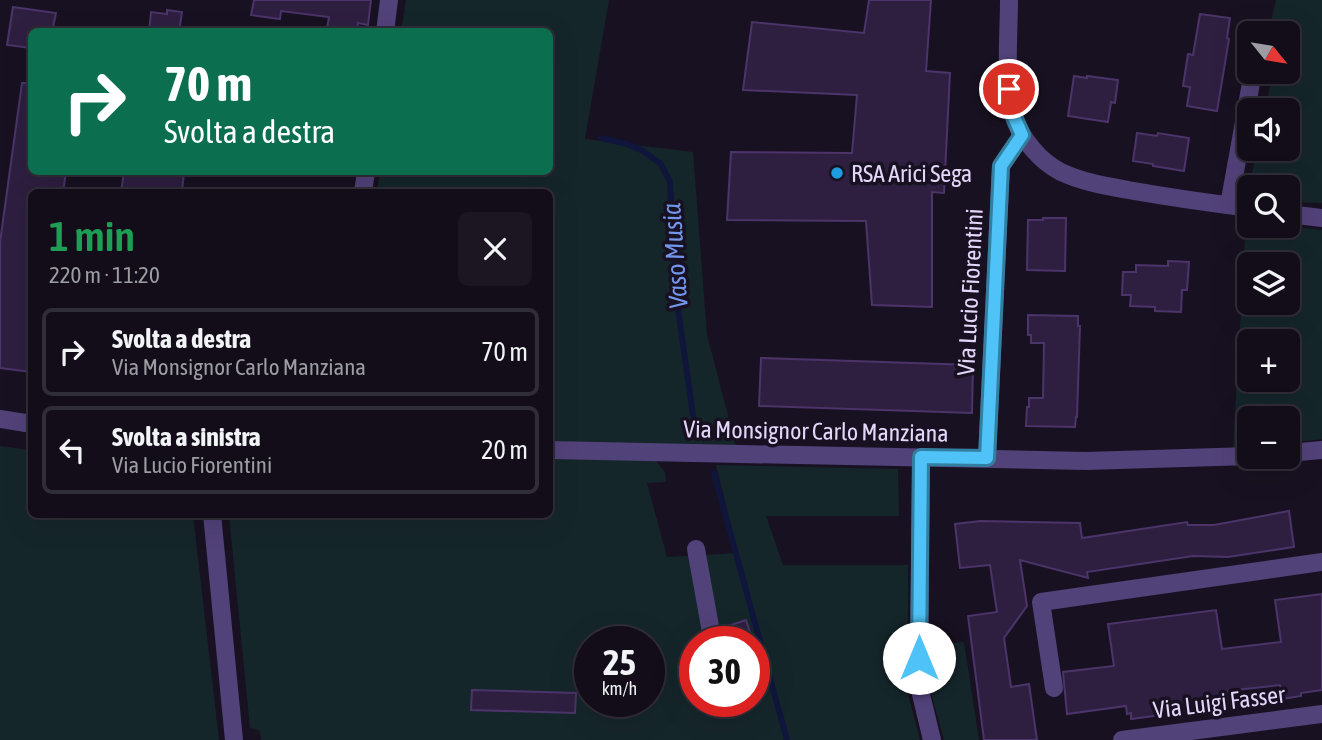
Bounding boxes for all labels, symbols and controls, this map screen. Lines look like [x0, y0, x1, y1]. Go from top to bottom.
north arrow [1237, 21, 1300, 84]
map controls [1237, 21, 1300, 469]
text: 70 m [164, 55, 252, 111]
icon: right [49, 56, 140, 147]
pin [979, 59, 1039, 119]
icon: arrive [990, 70, 1028, 108]
button: sound [1237, 98, 1300, 161]
text: Svolta a destra [164, 113, 335, 150]
place label: RSA Arici Sega [851, 160, 972, 187]
marker: RSA Arici Sega [829, 165, 845, 181]
button: search [1237, 175, 1300, 238]
water label: Vaso Musia [656, 202, 694, 310]
street label: Via Lucio Fiorentini [952, 208, 988, 376]
text: 1 min [49, 212, 135, 260]
button: close [458, 212, 532, 286]
button: layers [1237, 252, 1300, 315]
text: 220 m · 11:20 [49, 262, 160, 288]
text: Svolta a destra [112, 324, 251, 354]
button: + [1237, 329, 1300, 392]
icon: right [53, 333, 91, 371]
text: 70 m [481, 337, 528, 367]
text: Via Monsignor Carlo Manziana [112, 354, 366, 380]
button: − [1237, 406, 1300, 469]
street label: Via Monsignor Carlo Manziana [683, 415, 949, 447]
text: Svolta a sinistra [112, 422, 261, 452]
icon: left [53, 431, 91, 469]
text: 20 m [481, 435, 528, 465]
text: Via Lucio Fiorentini [112, 452, 272, 478]
position arrow [882, 621, 956, 695]
speed limit sign: 30 [679, 626, 770, 717]
text: 25 [603, 642, 636, 682]
text: km/h [602, 678, 637, 699]
street label: Via Luigi Fasser [1152, 680, 1287, 723]

